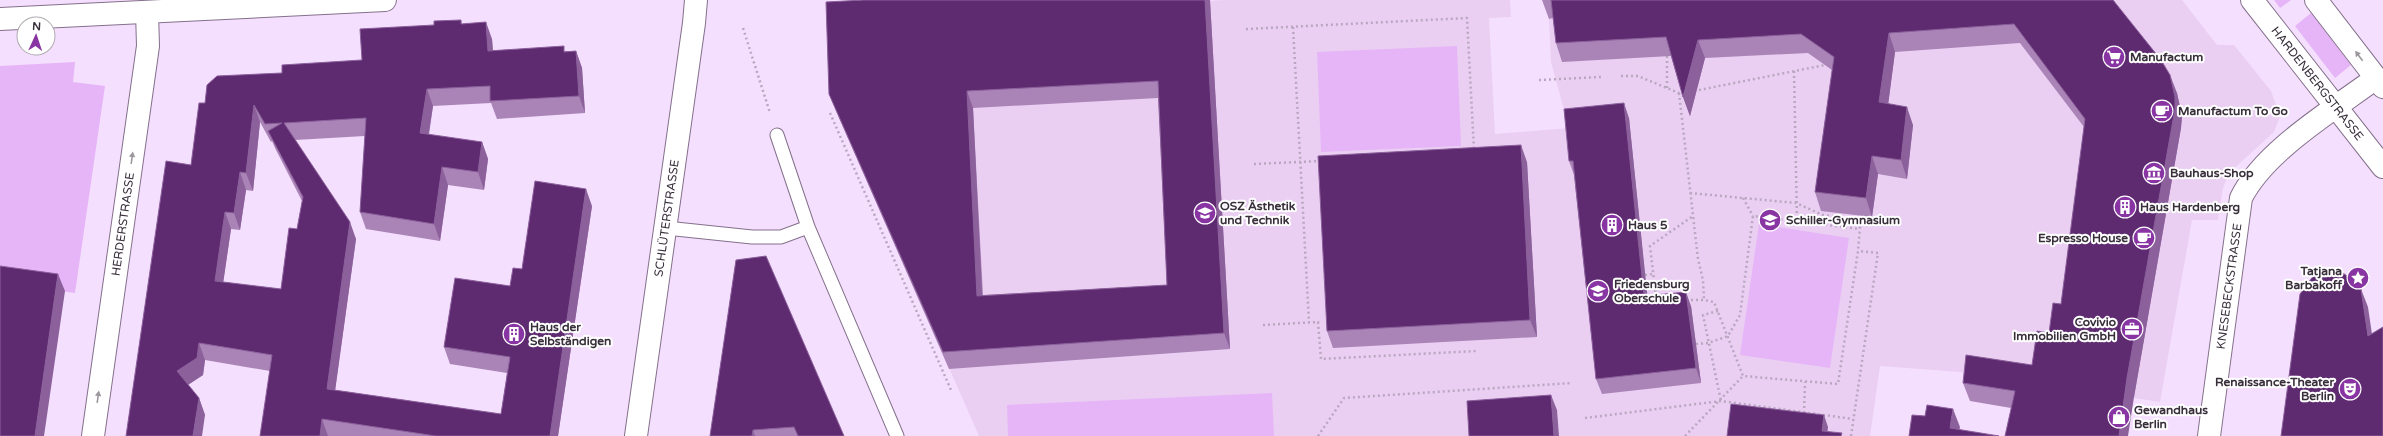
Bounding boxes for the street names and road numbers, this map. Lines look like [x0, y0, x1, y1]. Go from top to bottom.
street label: HARDENBERGSTRASSE [2268, 24, 2367, 143]
street label: SCHLÜTERSTRASSE [651, 158, 682, 278]
street label: HERDERSTRASSE [109, 171, 137, 277]
street label: KNESEBECKSTRASSE [2214, 222, 2245, 350]

